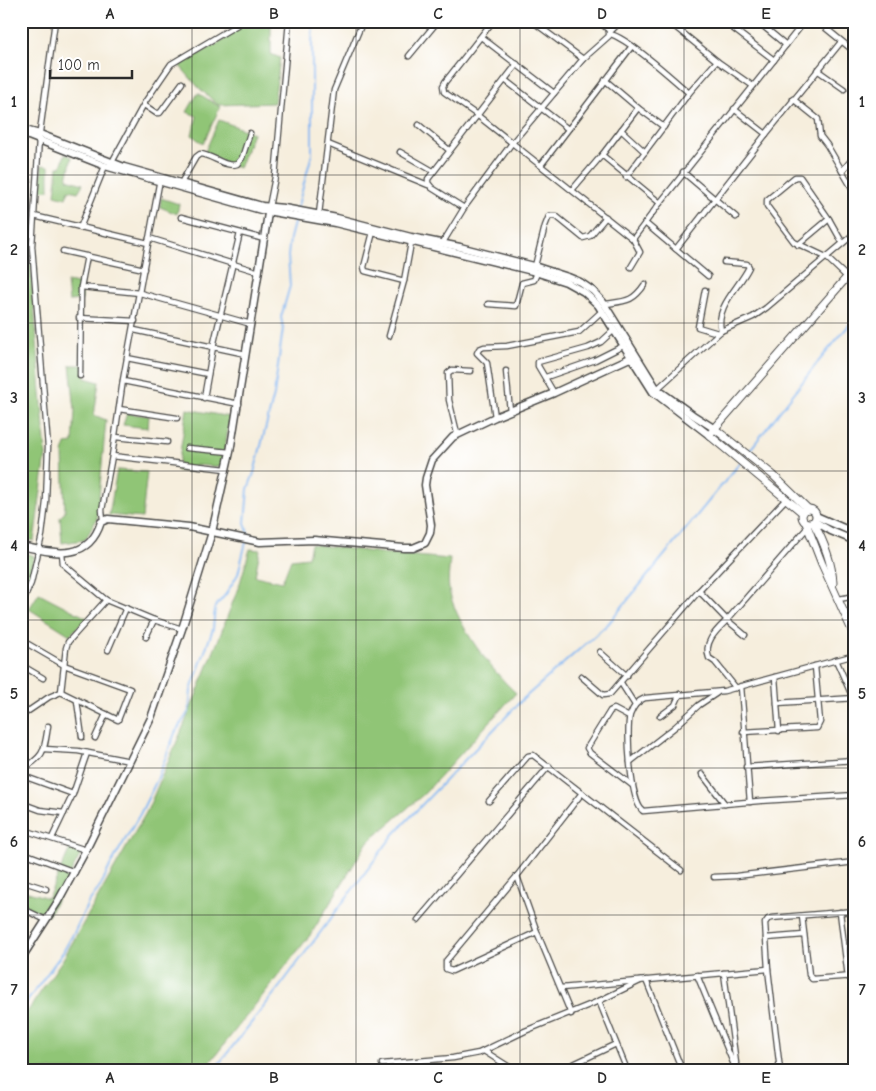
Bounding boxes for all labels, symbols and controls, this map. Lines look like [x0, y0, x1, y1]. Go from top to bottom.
text: A [106, 5, 115, 23]
text: B [269, 5, 279, 23]
text: C [433, 5, 443, 23]
text: D [597, 5, 607, 23]
text: E [761, 5, 771, 23]
scale bar [50, 48, 132, 80]
text: 100 m [58, 56, 100, 74]
text: 1 [11, 93, 17, 111]
text: 1 [859, 93, 865, 111]
text: 2 [10, 241, 18, 259]
text: 2 [858, 241, 866, 259]
text: 3 [10, 389, 18, 407]
text: 3 [858, 389, 866, 407]
text: 4 [10, 537, 18, 555]
text: 4 [858, 537, 866, 555]
text: 5 [10, 685, 18, 703]
text: 5 [858, 685, 866, 703]
text: 6 [10, 833, 18, 851]
text: 6 [858, 833, 866, 851]
text: 7 [10, 981, 18, 999]
text: 7 [858, 981, 866, 999]
text: A [106, 1069, 115, 1087]
text: B [269, 1069, 279, 1087]
text: C [433, 1069, 443, 1087]
text: D [597, 1069, 607, 1087]
text: E [761, 1069, 771, 1087]

